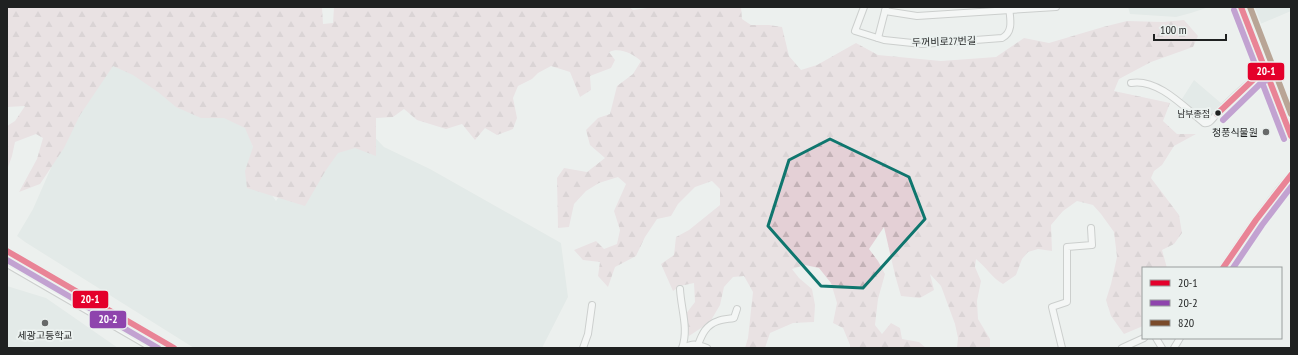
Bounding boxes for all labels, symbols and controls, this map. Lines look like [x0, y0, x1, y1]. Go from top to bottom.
scale bar [1154, 16, 1226, 42]
text: 100 m [1160, 22, 1187, 37]
street label: 두꺼비로27번길 [912, 34, 976, 49]
line badge: 20-1 [1247, 62, 1285, 81]
text: 20-1 [1256, 64, 1276, 78]
place label: 남부종점 [1177, 108, 1210, 119]
marker: 남부종점 [1213, 108, 1223, 118]
place label: 청풍식물원 [1212, 126, 1258, 139]
marker: 청풍식물원 [1261, 127, 1271, 137]
legend [1142, 267, 1282, 339]
text: 20-1 [1178, 275, 1198, 290]
line badge: 20-1 [72, 290, 109, 309]
text: 20-1 [80, 292, 100, 306]
text: 20-2 [1178, 295, 1198, 310]
line badge: 20-2 [89, 310, 127, 329]
text: 20-2 [98, 312, 118, 326]
text: 820 [1178, 315, 1194, 330]
marker: 세광고등학교 [40, 318, 50, 328]
place label: 세광고등학교 [17, 329, 73, 342]

